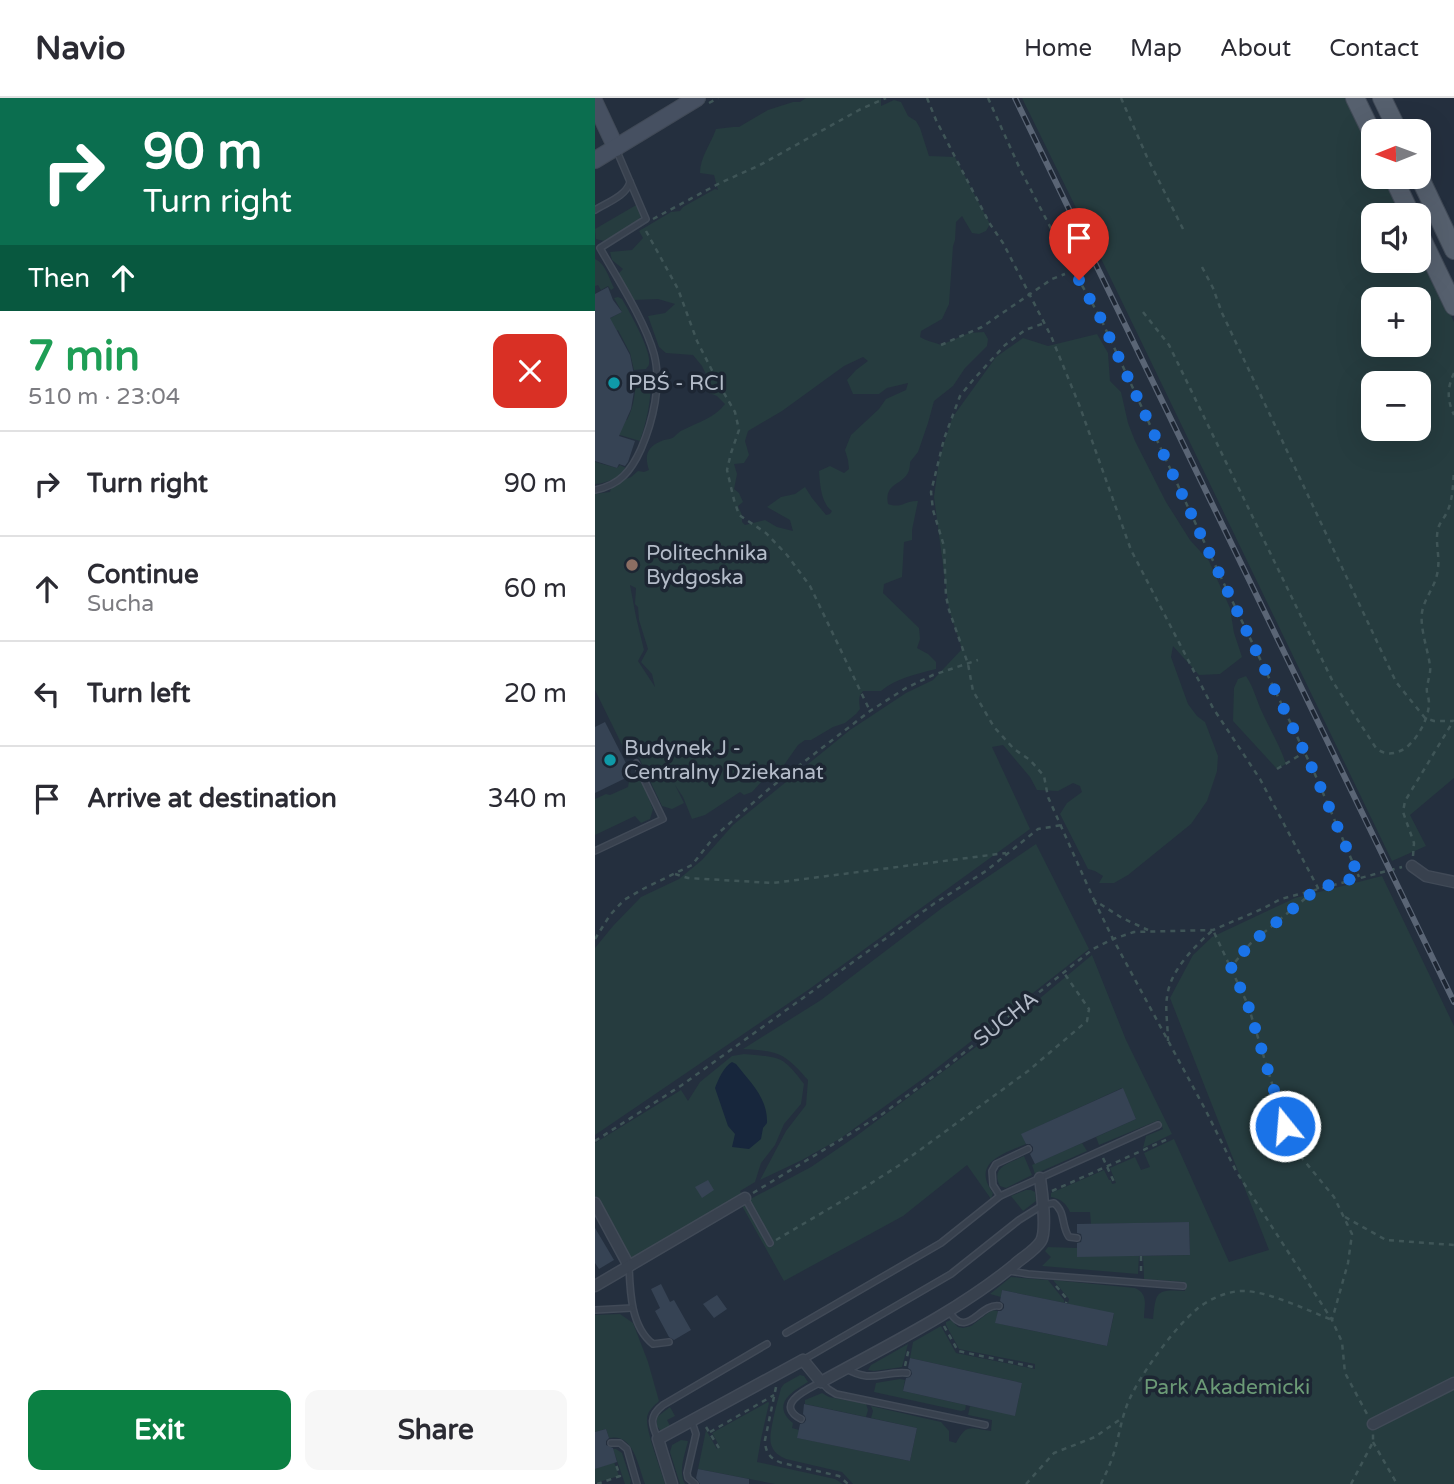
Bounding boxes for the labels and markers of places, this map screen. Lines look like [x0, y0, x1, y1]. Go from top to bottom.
pin [1049, 208, 1109, 280]
place label: PBŚ - RCI [628, 371, 725, 396]
marker: PBŚ - RCI [606, 375, 622, 391]
place label: Politechnika Bydgoska [646, 541, 768, 590]
marker: Politechnika Bydgoska [624, 557, 640, 573]
place label: Budynek J - Centralny Dziekanat [624, 736, 824, 785]
marker: Budynek J - Centralny Dziekanat [602, 752, 618, 768]

